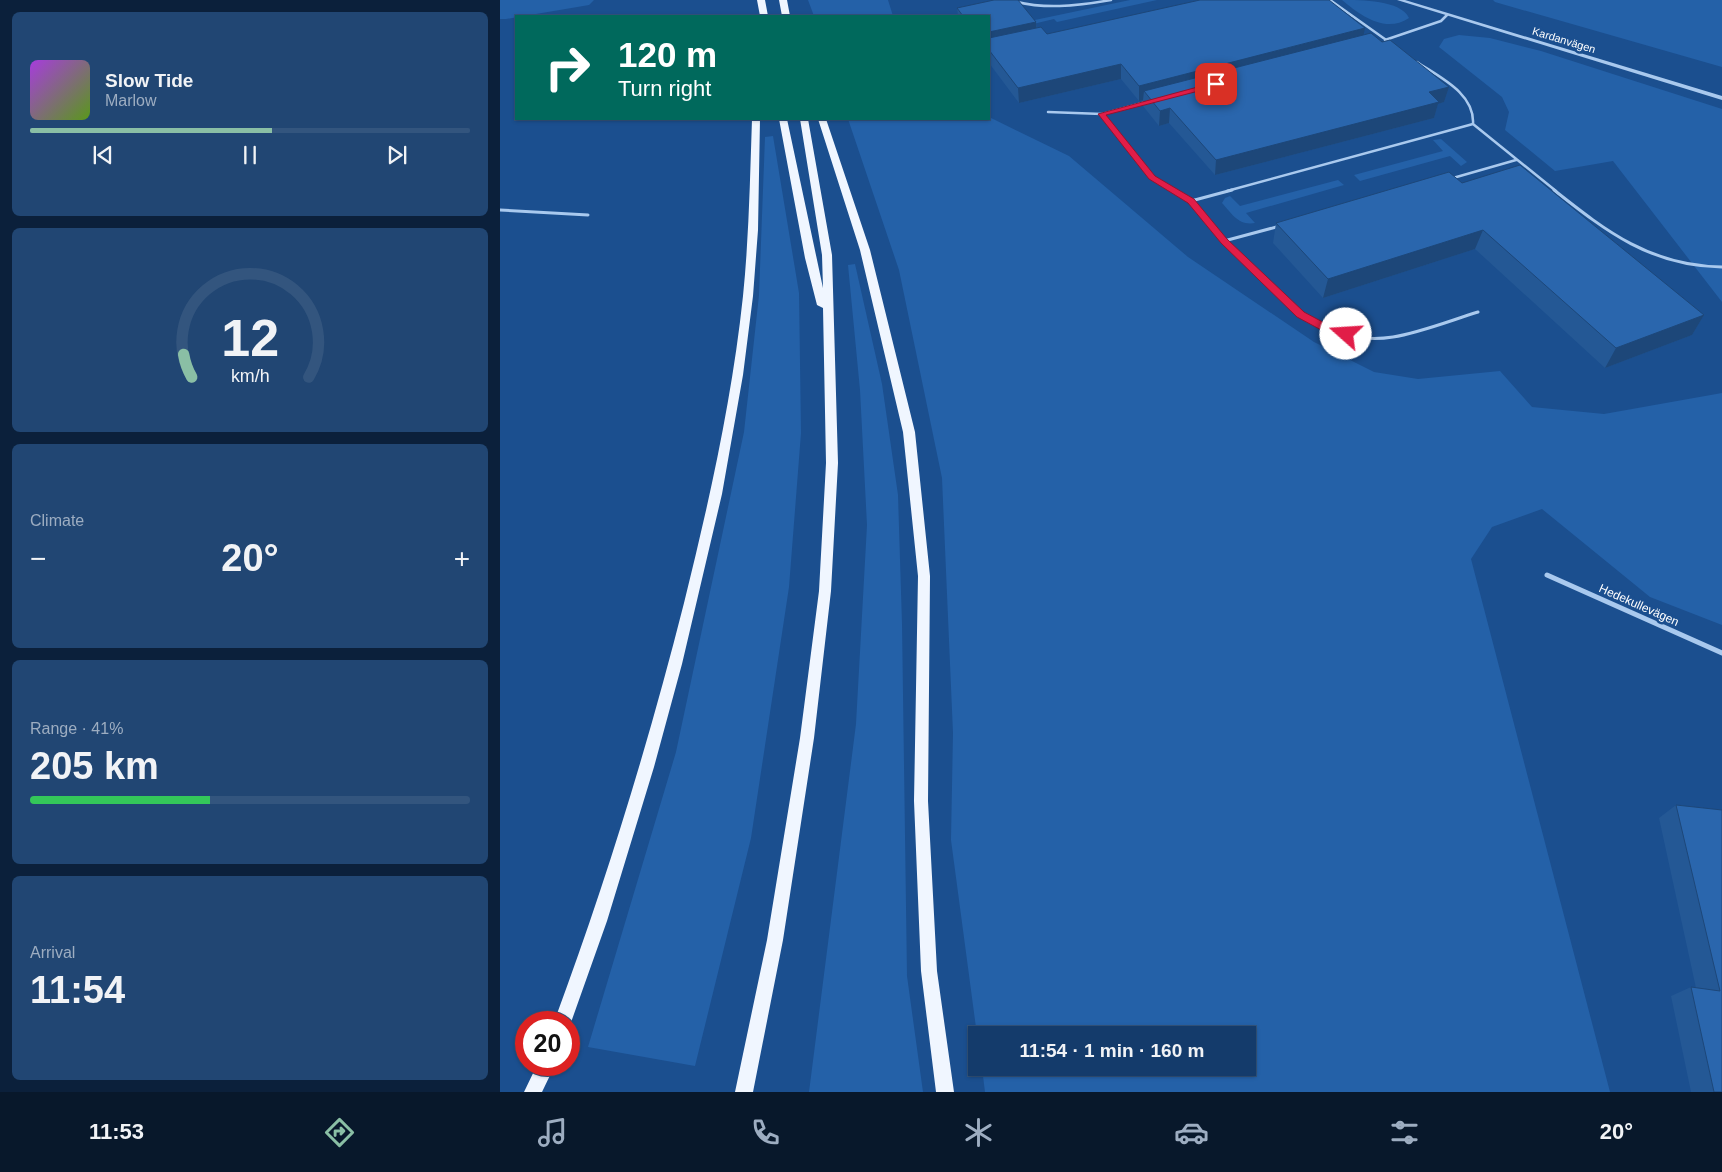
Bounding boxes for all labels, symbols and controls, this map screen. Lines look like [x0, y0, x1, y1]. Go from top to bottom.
street label: Kardanvägen [1531, 25, 1597, 55]
icon: right [535, 35, 600, 100]
text: 120 m [618, 35, 717, 74]
pin [1195, 63, 1237, 105]
text: Slow Tide [105, 70, 193, 91]
icon: arrive [1202, 70, 1230, 98]
text: Turn right [618, 76, 711, 101]
text: Marlow [105, 92, 157, 109]
icon: previous [89, 141, 117, 169]
icon: pause [236, 141, 264, 169]
icon: next [383, 141, 411, 169]
position arrow [1319, 307, 1371, 359]
text: 12 [221, 309, 279, 367]
text: km/h [231, 366, 269, 386]
text: Climate [30, 512, 84, 529]
text: 20° [221, 537, 279, 579]
text: − [30, 543, 46, 574]
text: + [454, 543, 470, 574]
street label: Hedekullevägen [1597, 581, 1681, 629]
text: Range · 41% [30, 720, 123, 737]
text: 205 km [30, 745, 159, 787]
text: Arrival [30, 944, 75, 961]
text: 11:54 [30, 969, 125, 1011]
speed limit sign: 20 [515, 1011, 580, 1076]
text: 11:54 · 1 min · 160 m [1020, 1040, 1204, 1061]
icon: directions [322, 1115, 357, 1150]
icon: music [535, 1115, 570, 1150]
icon: phone [748, 1115, 783, 1150]
icon: climate [961, 1115, 996, 1150]
icon: car [1174, 1115, 1209, 1150]
icon: filters [1387, 1115, 1422, 1150]
text: 11:53 [89, 1119, 144, 1144]
text: 20° [1600, 1119, 1633, 1144]

